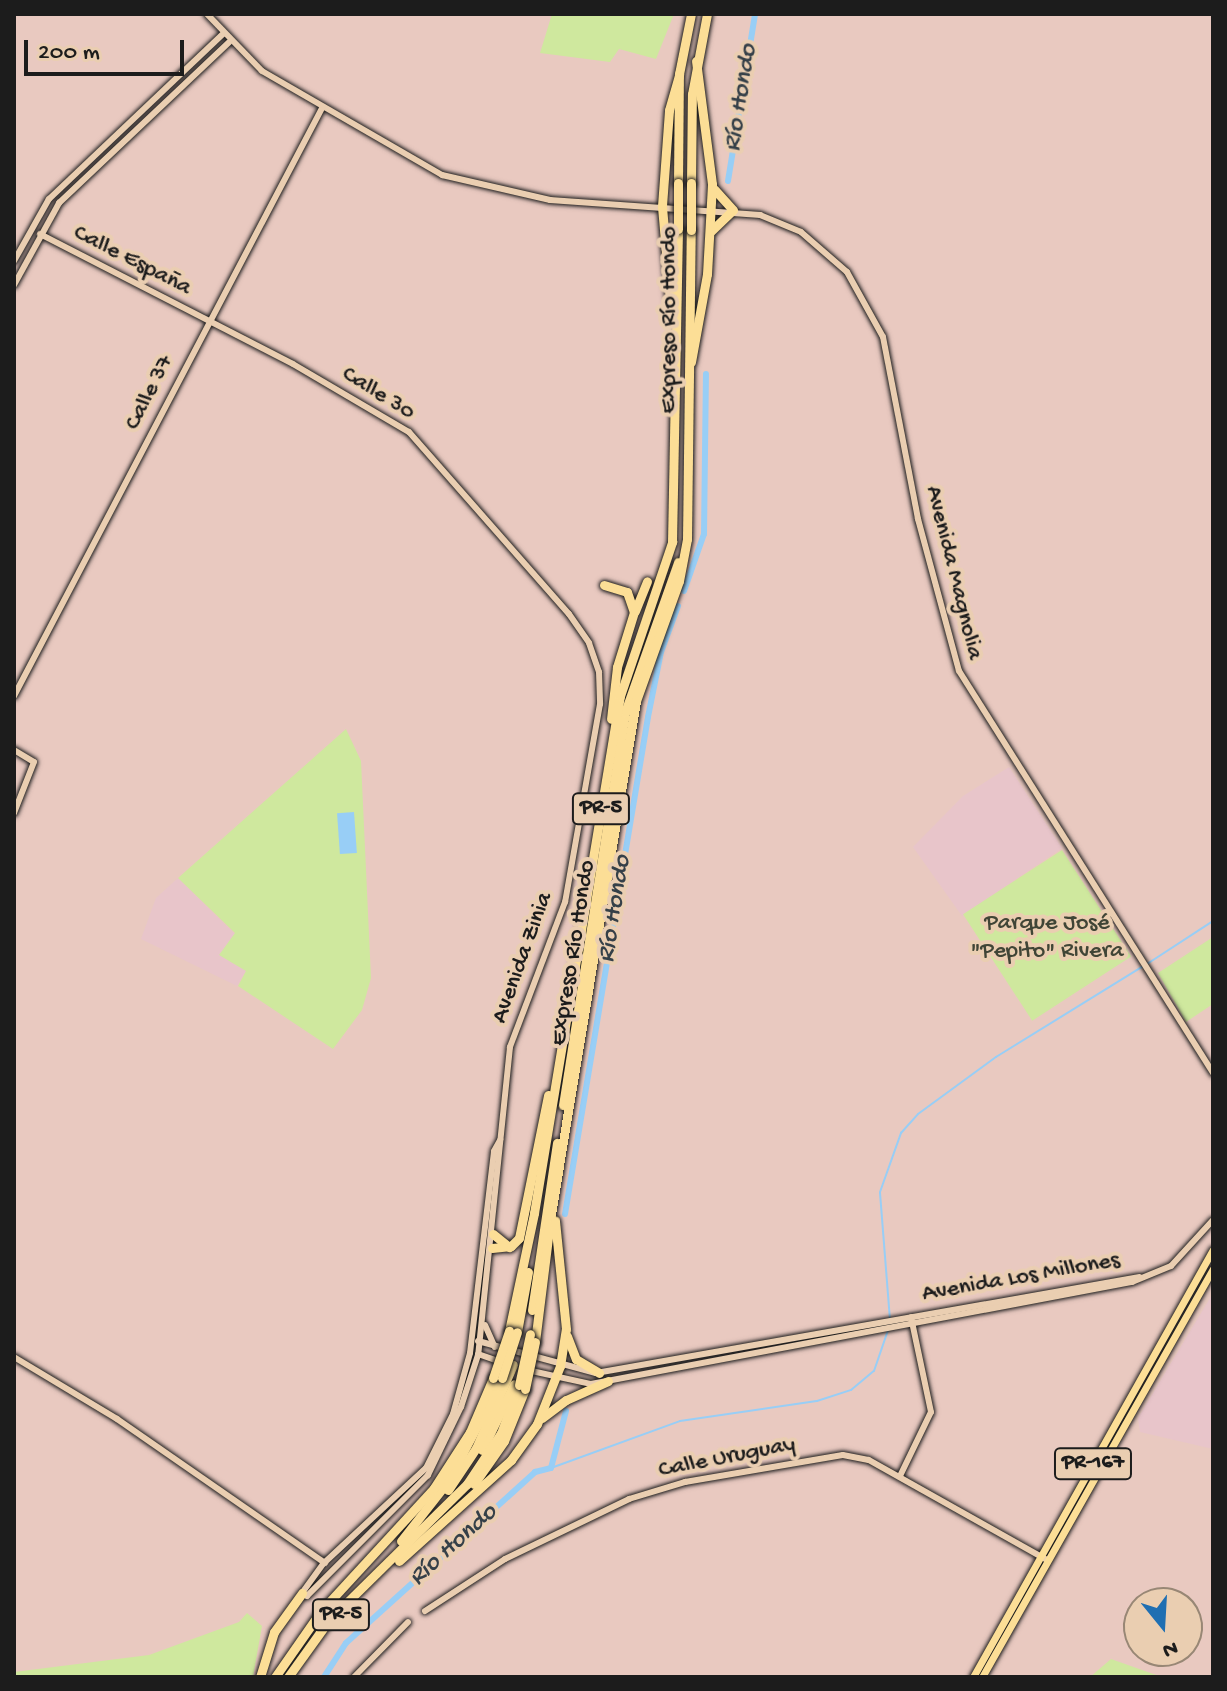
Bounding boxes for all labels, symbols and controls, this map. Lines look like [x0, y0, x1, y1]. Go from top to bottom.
scale bar [28, 24, 188, 74]
text: 200 m [38, 39, 100, 68]
water label: Río Hondo [718, 42, 766, 154]
street label: Calle España [68, 219, 196, 303]
street label: Expreso Río Hondo [656, 226, 684, 414]
street label: Calle 37 [119, 351, 181, 435]
street label: Calle 30 [336, 360, 420, 428]
street label: Avenida Magnolia [917, 483, 989, 663]
road number: PR-5 [571, 791, 631, 827]
water label: Río Hondo [592, 853, 640, 965]
street label: Expreso Río Hondo [545, 858, 603, 1048]
street label: Avenida Zinia [486, 888, 560, 1028]
park label: Parque José "Pepito" Rivera [970, 910, 1124, 966]
street label: Avenida Los Millones [920, 1246, 1122, 1310]
street label: Calle Uruguay [656, 1431, 798, 1485]
road number: PR-167 [1053, 1446, 1133, 1482]
water label: Río Hondo [403, 1498, 505, 1594]
north arrow [1123, 1587, 1203, 1667]
road number: PR-5 [311, 1597, 371, 1633]
text: N [1159, 1633, 1181, 1663]

